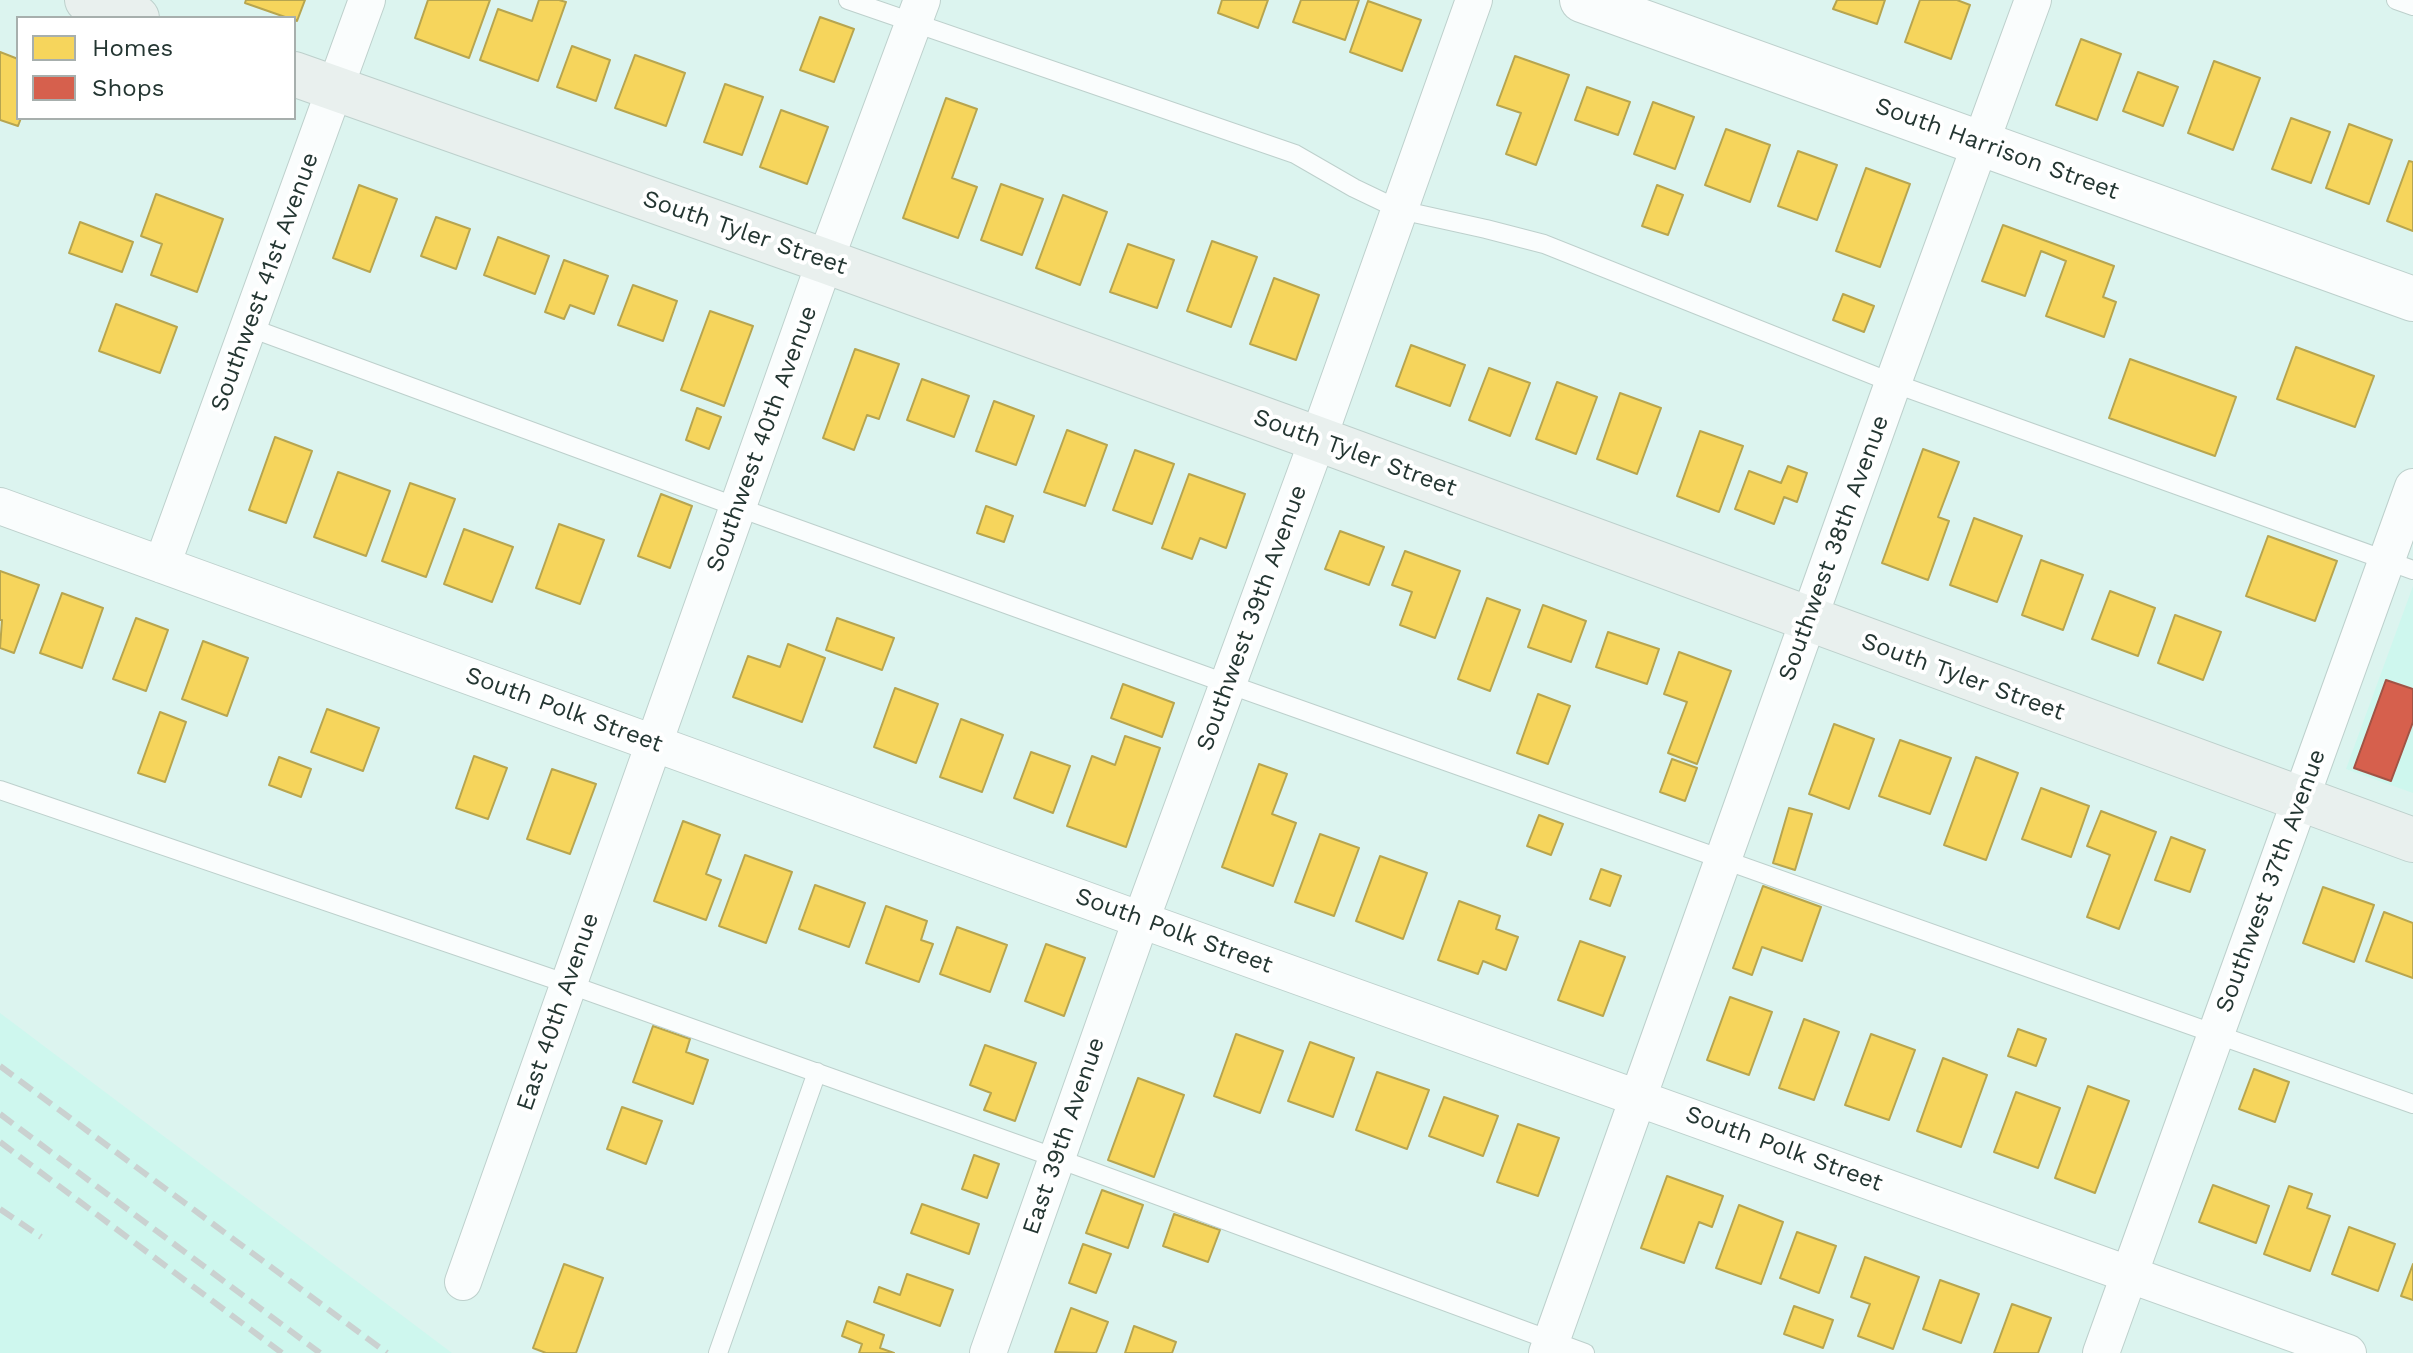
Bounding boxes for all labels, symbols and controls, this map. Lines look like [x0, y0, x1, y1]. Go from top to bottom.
legend [16, 16, 296, 120]
text: Homes [92, 34, 173, 62]
text: Shops [92, 74, 164, 102]
street label: South Harrison Street [1871, 92, 2123, 206]
street label: Southwest 41st Avenue [205, 149, 325, 415]
street label: South Tyler Street [639, 185, 851, 281]
street label: Southwest 40th Avenue [700, 302, 824, 576]
street label: South Tyler Street [1250, 403, 1460, 503]
street label: Southwest 38th Avenue [1773, 411, 1895, 685]
street label: Southwest 39th Avenue [1190, 481, 1314, 755]
street label: South Tyler Street [1858, 627, 2068, 727]
street label: South Polk Street [461, 661, 667, 759]
street label: Southwest 37th Avenue [2210, 745, 2332, 1017]
street label: South Polk Street [1071, 882, 1277, 980]
street label: East 40th Avenue [511, 909, 605, 1115]
street label: East 39th Avenue [1017, 1034, 1111, 1238]
street label: South Polk Street [1681, 1100, 1887, 1198]

